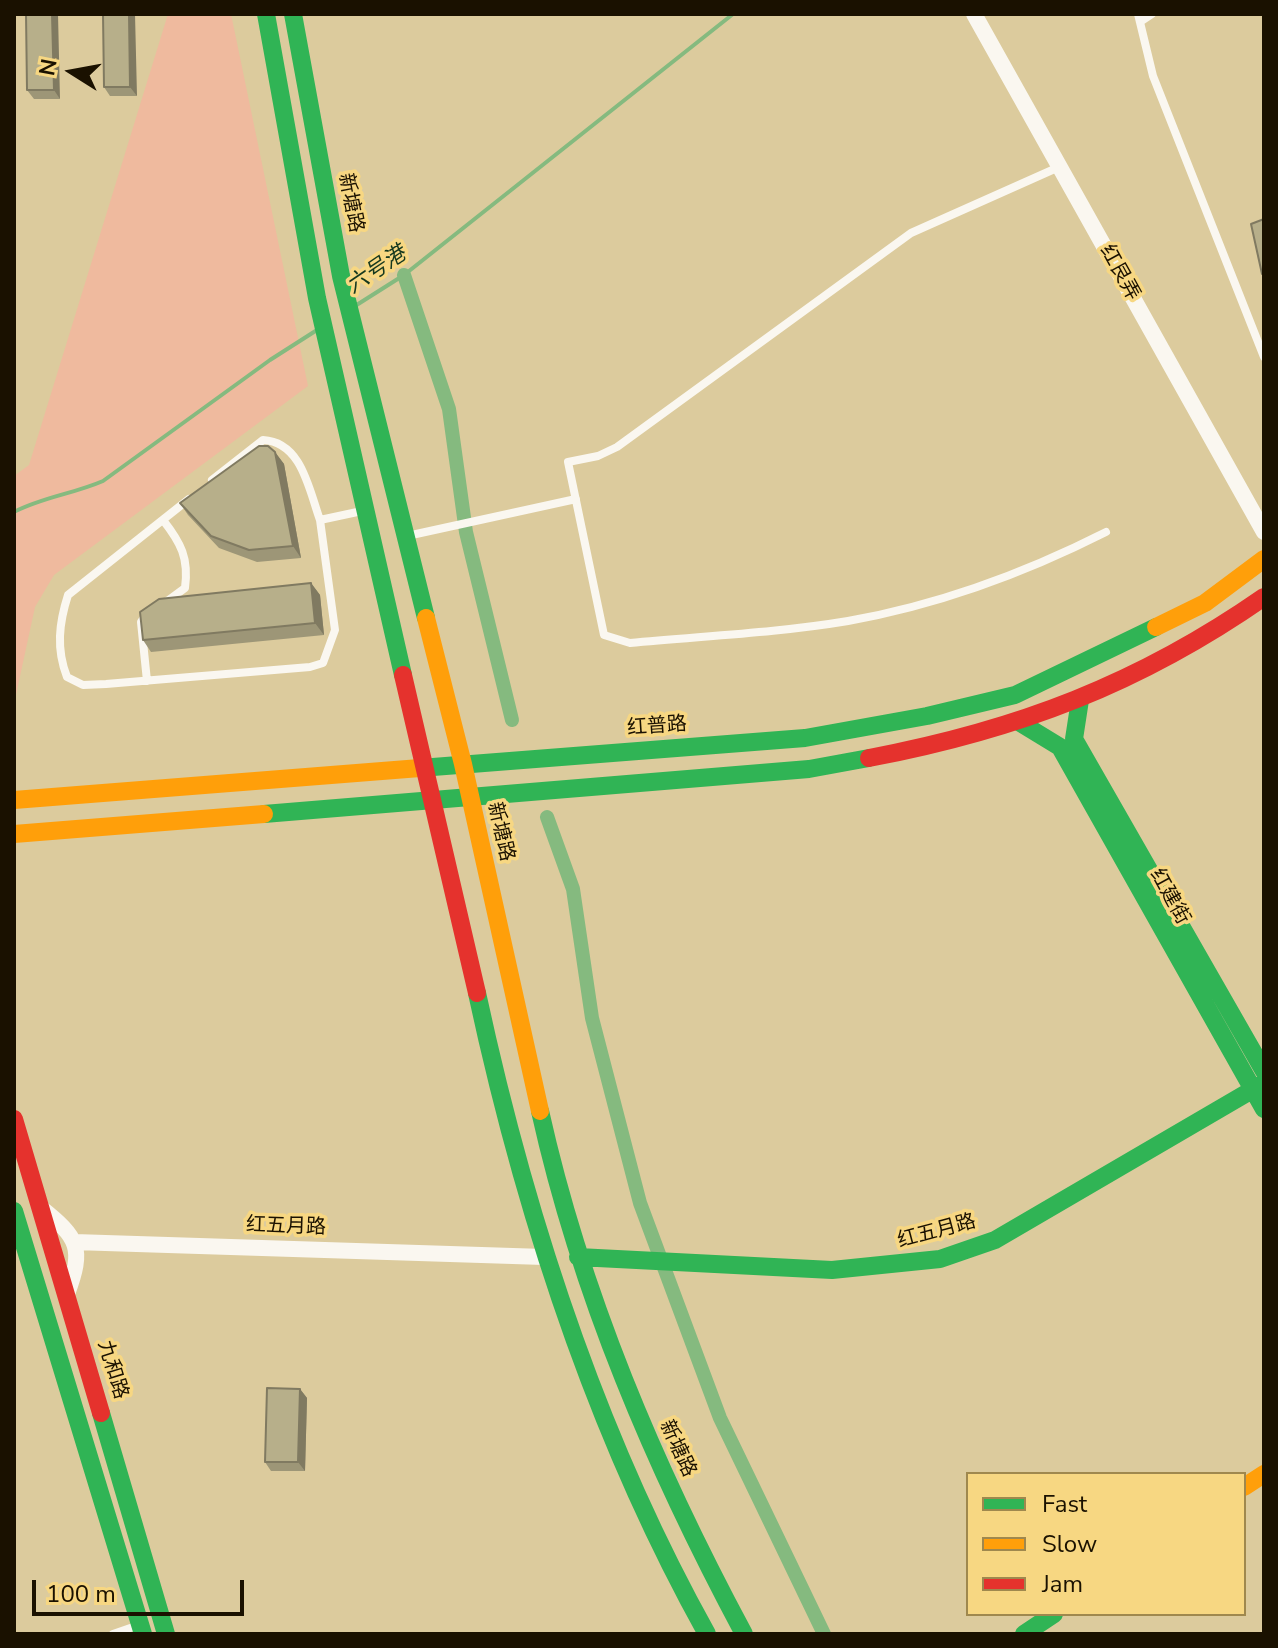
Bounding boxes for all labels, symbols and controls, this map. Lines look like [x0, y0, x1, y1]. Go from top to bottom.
north arrow [32, 32, 112, 112]
text: N [32, 56, 65, 78]
street label: 新塘路 [332, 171, 368, 235]
street label: 红艮弄 [1094, 241, 1144, 305]
water label: 六号港 [342, 242, 412, 300]
street label: 红普路 [626, 713, 688, 741]
street label: 新塘路 [482, 800, 518, 864]
street label: 红建街 [1144, 865, 1194, 929]
street label: 红五月路 [895, 1210, 979, 1254]
street label: 红五月路 [246, 1214, 326, 1240]
street label: 九和路 [92, 1338, 132, 1402]
street label: 新塘路 [653, 1417, 701, 1481]
legend [966, 1472, 1246, 1616]
text: Fast [1042, 1488, 1087, 1520]
text: Slow [1042, 1528, 1097, 1560]
scale bar [36, 1564, 248, 1614]
text: Jam [1042, 1568, 1083, 1600]
text: 100 m [46, 1578, 116, 1610]

